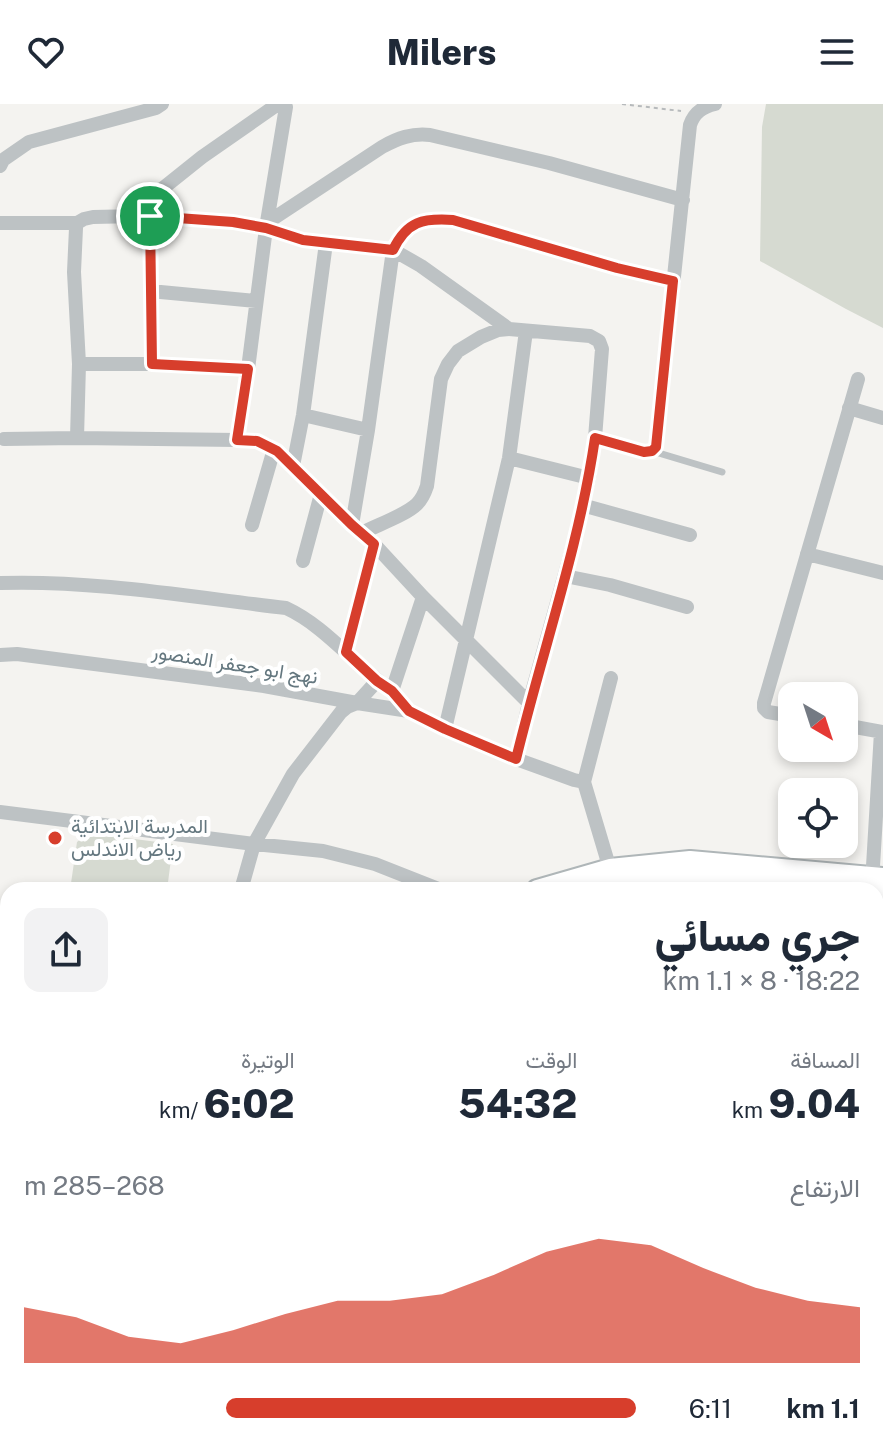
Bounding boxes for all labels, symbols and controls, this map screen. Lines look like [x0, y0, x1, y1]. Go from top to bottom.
icon: heart [24, 30, 68, 74]
icon: menu [815, 30, 859, 74]
text: Milers [386, 31, 497, 73]
pin [116, 182, 184, 250]
icon: arrive [128, 194, 172, 238]
street label: نهج ابو جعفر المنصور [149, 639, 320, 691]
north arrow [778, 682, 858, 762]
map controls [778, 682, 858, 858]
button: locate [778, 778, 858, 858]
place label: المدرسة الابتدائية رياض الاندلس [71, 814, 208, 862]
marker: المدرسة الابتدائية رياض الاندلس [46, 829, 64, 847]
button: share [24, 908, 108, 992]
text: جري مسائي [654, 909, 860, 961]
text: 18:22 · 8 × 1.1 km [663, 965, 860, 996]
text: الوتيرة [241, 1047, 295, 1073]
text: الوقت [526, 1047, 577, 1073]
text: المسافة [790, 1047, 860, 1073]
text: 6:02 [203, 1080, 295, 1127]
text: 54:32 [458, 1080, 577, 1127]
text: 9.04 [768, 1080, 860, 1127]
text: /km [159, 1097, 203, 1123]
text: km [732, 1097, 768, 1123]
text: 268–285 m [24, 1170, 165, 1201]
text: الارتفاع [789, 1172, 860, 1203]
text: 6:11 [689, 1393, 732, 1424]
text: 1.1 km [787, 1393, 860, 1424]

